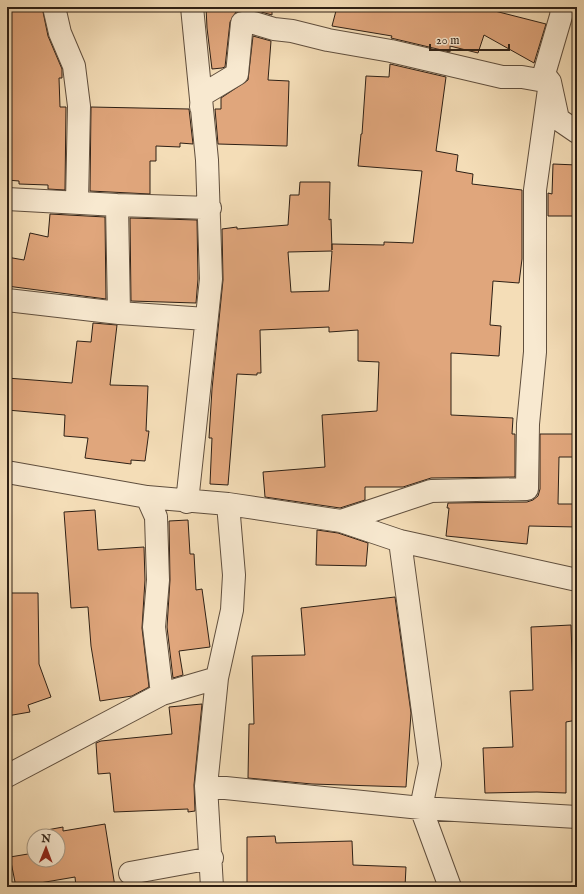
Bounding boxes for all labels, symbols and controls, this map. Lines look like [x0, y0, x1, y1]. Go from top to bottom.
scale bar [430, 26, 509, 52]
text: 20 m [436, 33, 459, 48]
north arrow [26, 828, 66, 868]
text: N [40, 832, 52, 846]

